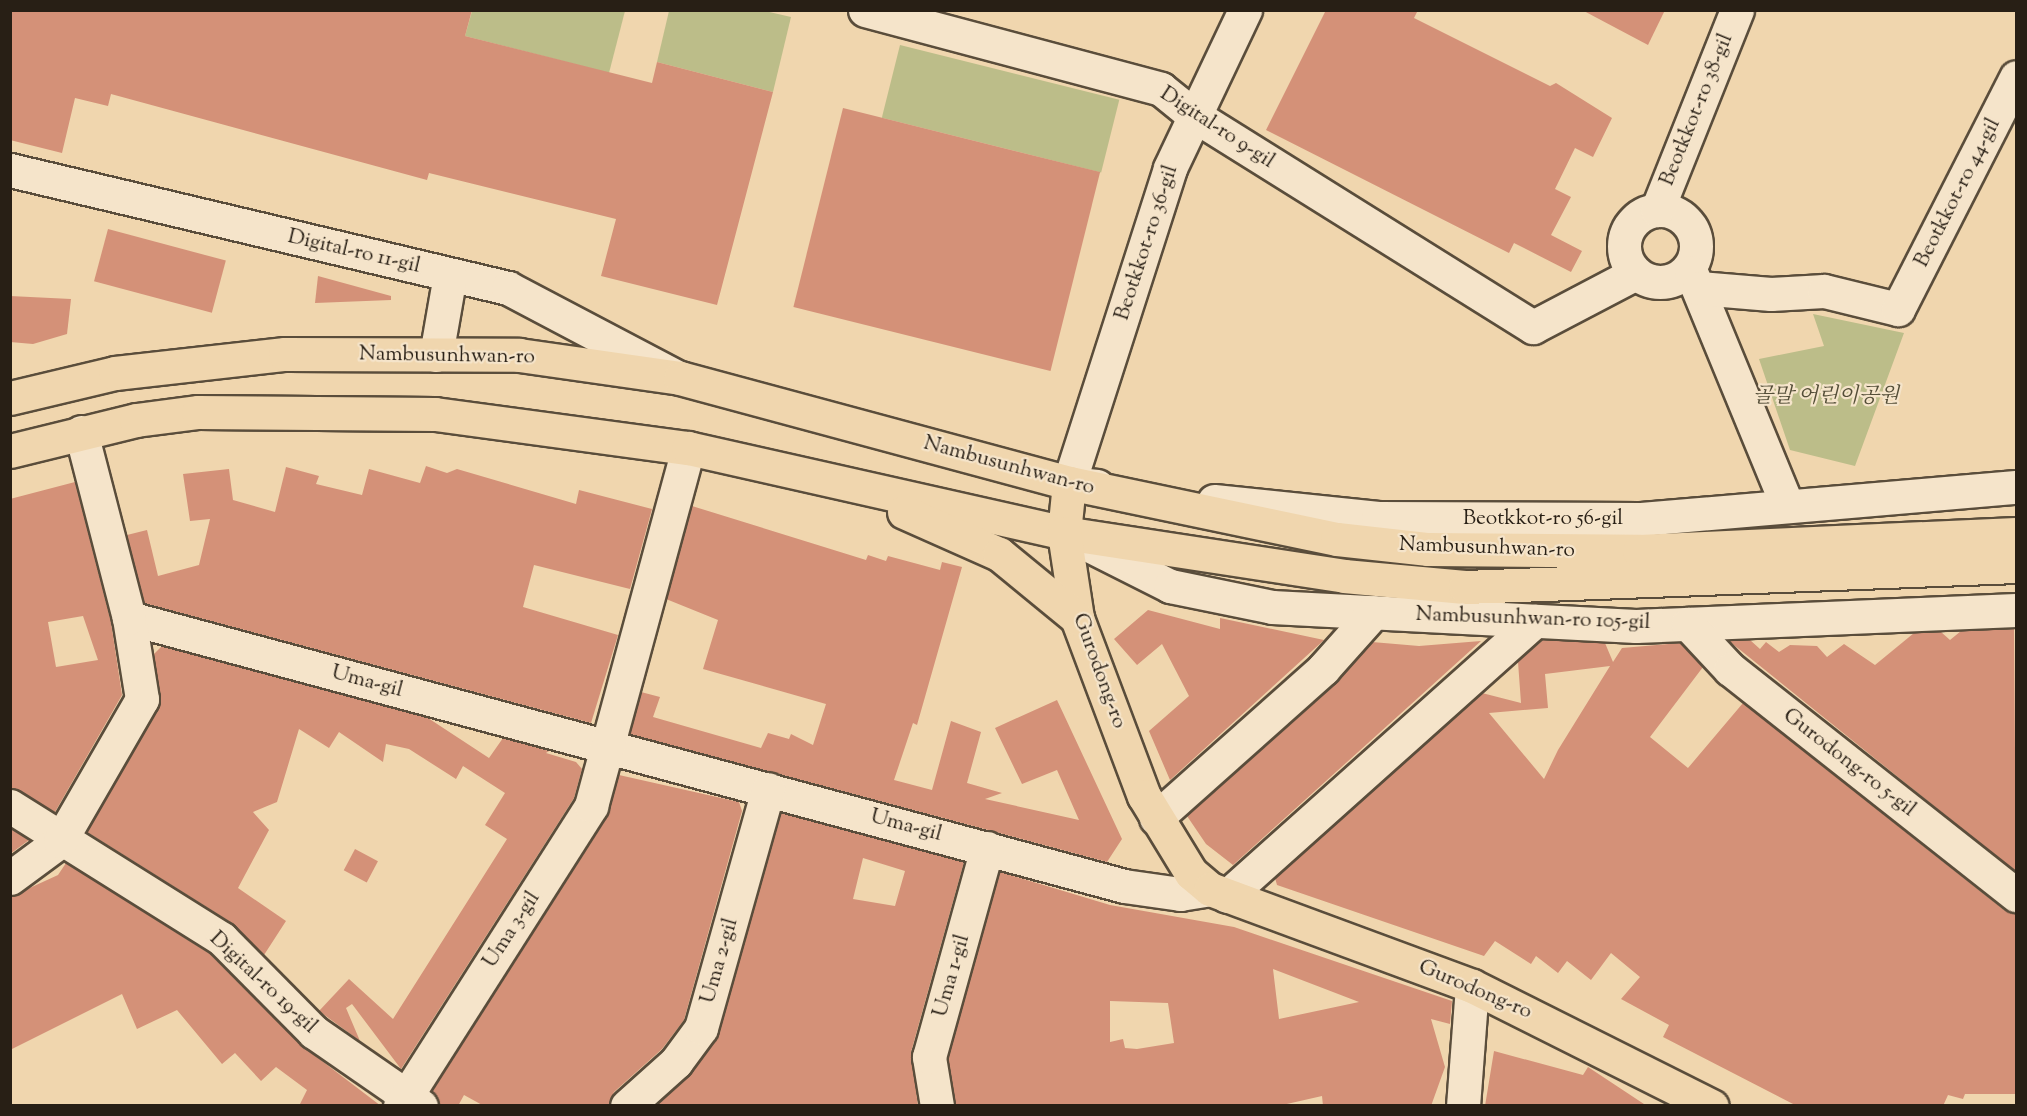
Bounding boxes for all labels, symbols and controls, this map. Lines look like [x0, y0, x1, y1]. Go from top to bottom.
street label: Beotkkot-ro 38-gil [1655, 30, 1739, 190]
street label: Digital-ro 9-gil [1155, 82, 1279, 174]
street label: Beotkkot-ro 44-gil [1910, 114, 2006, 272]
street label: Beotkkot-ro 36-gil [1110, 162, 1184, 324]
street label: Digital-ro 11-gil [285, 224, 423, 280]
street label: Nambusunhwan-ro [359, 342, 535, 370]
park label: 골말 어린이공원 [1753, 384, 1899, 410]
street label: Nambusunhwan-ro [921, 431, 1097, 501]
street label: Beotkkot-ro 56-gil [1463, 506, 1623, 532]
street label: Nambusunhwan-ro [1399, 532, 1575, 564]
street label: Nambusunhwan-ro 105-gil [1415, 602, 1651, 636]
street label: Gurodong-ro [1067, 610, 1131, 732]
street label: Uma-gil [328, 660, 406, 704]
street label: Gurodong-ro 5-gil [1778, 703, 1920, 823]
street label: Uma-gil [867, 804, 945, 848]
street label: Uma 3-gil [478, 887, 546, 973]
street label: Uma 2-gil [696, 915, 744, 1007]
street label: Digital-ro 19-gil [204, 927, 322, 1039]
street label: Uma 1-gil [928, 932, 976, 1020]
street label: Gurodong-ro [1415, 955, 1535, 1025]

